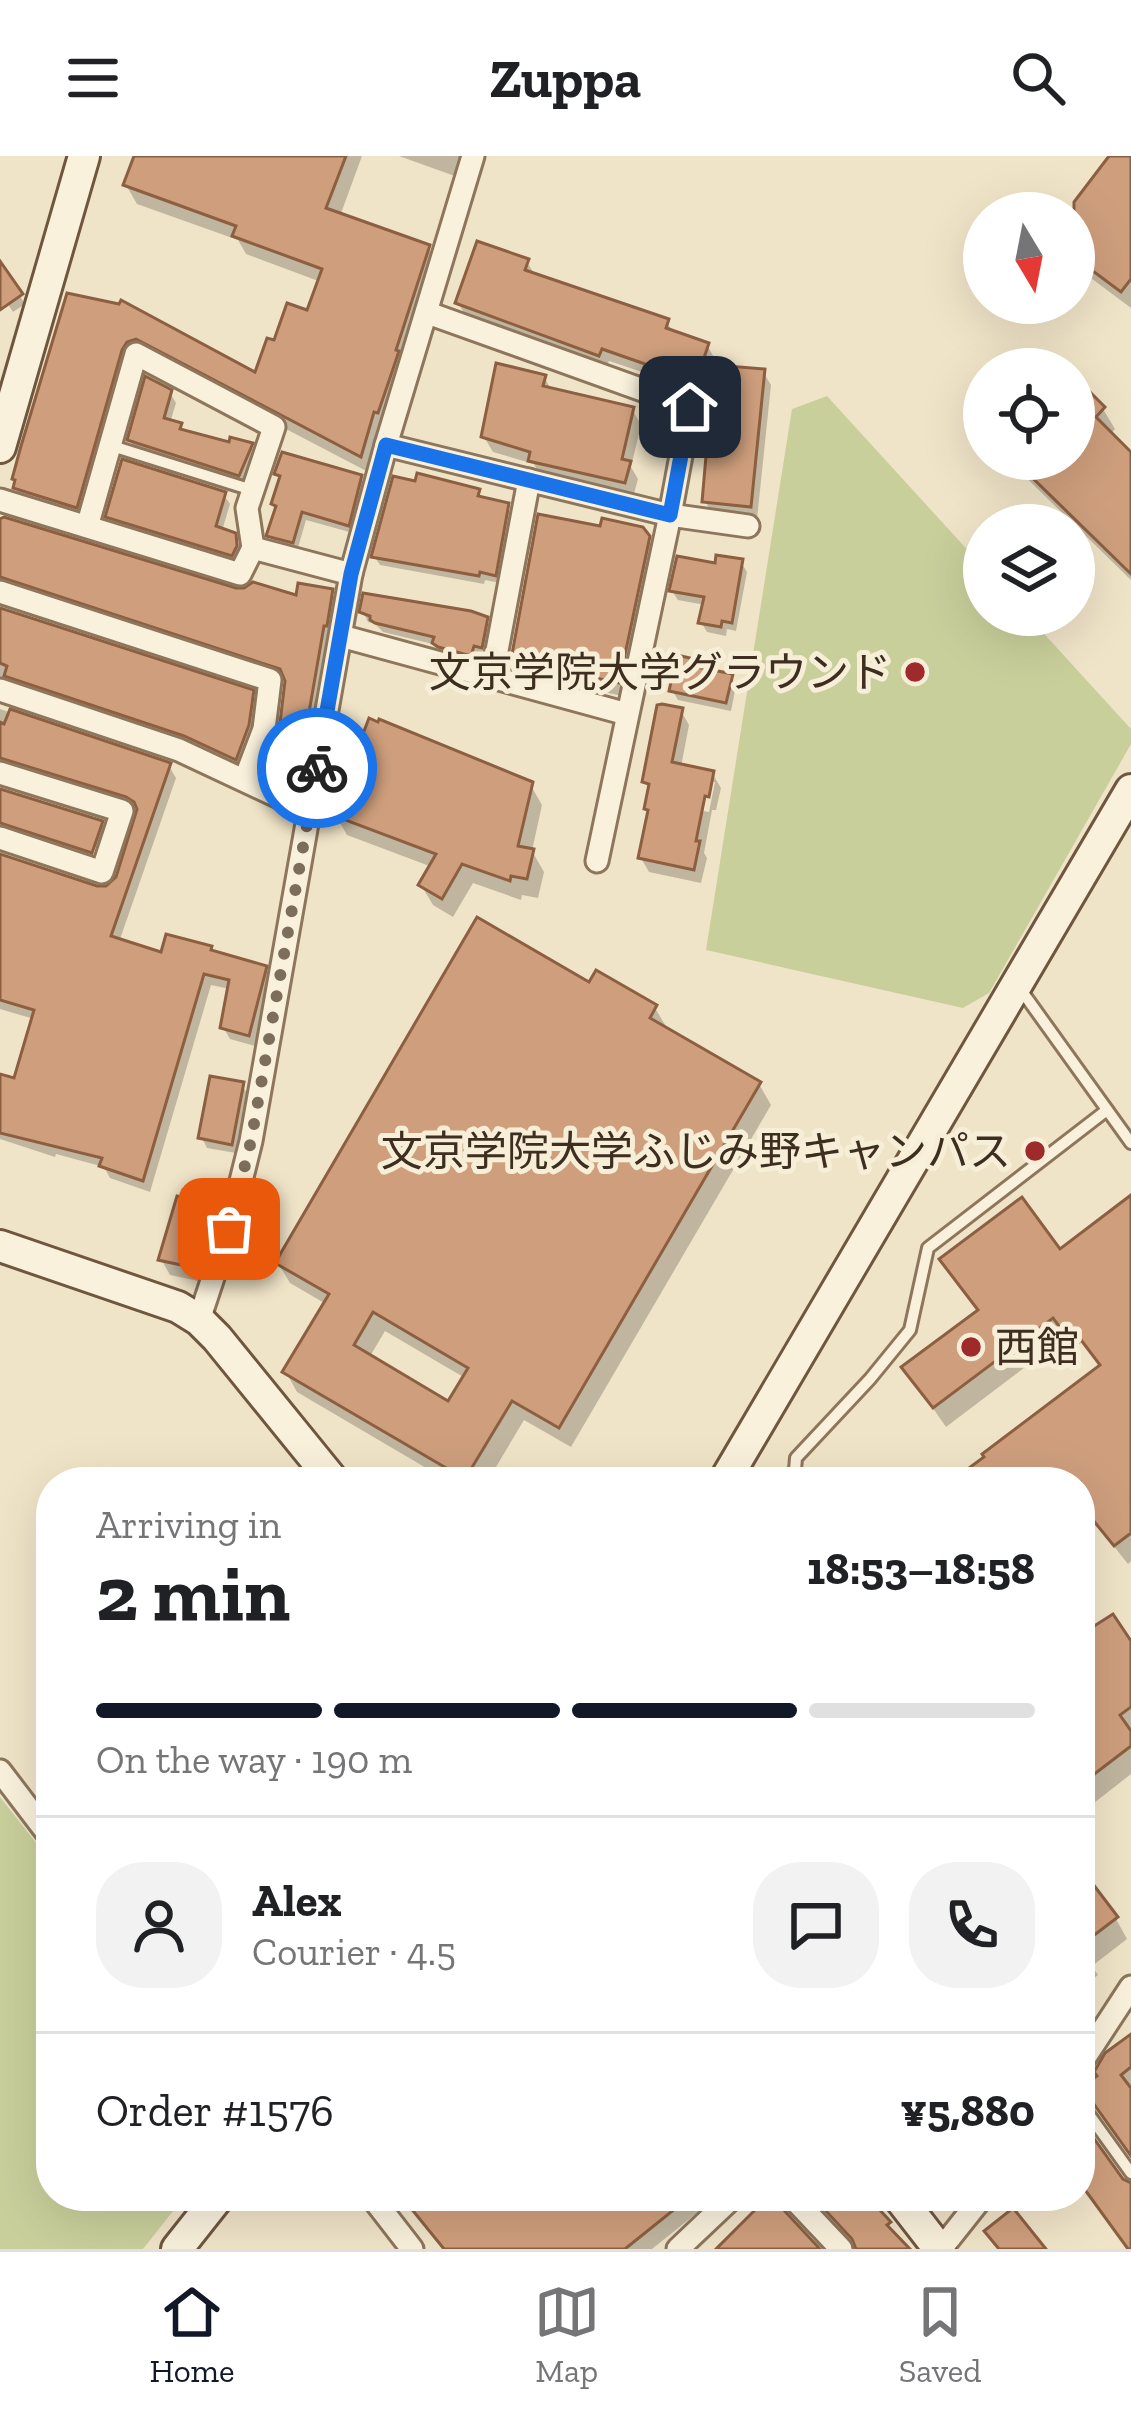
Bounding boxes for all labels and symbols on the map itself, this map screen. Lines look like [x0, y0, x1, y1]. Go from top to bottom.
north arrow [963, 192, 1095, 324]
pin [639, 356, 741, 458]
place label: 文京学院大学グラウンド [429, 647, 891, 698]
marker: 文京学院大学グラウンド [902, 659, 928, 685]
courier [257, 708, 377, 828]
place label: 文京学院大学ふじみ野キャンパス [381, 1126, 1011, 1177]
marker: 文京学院大学ふじみ野キャンパス [1022, 1138, 1048, 1164]
pin [178, 1178, 280, 1280]
place label: 西館 [995, 1322, 1079, 1373]
marker: 西館 [958, 1334, 984, 1360]

